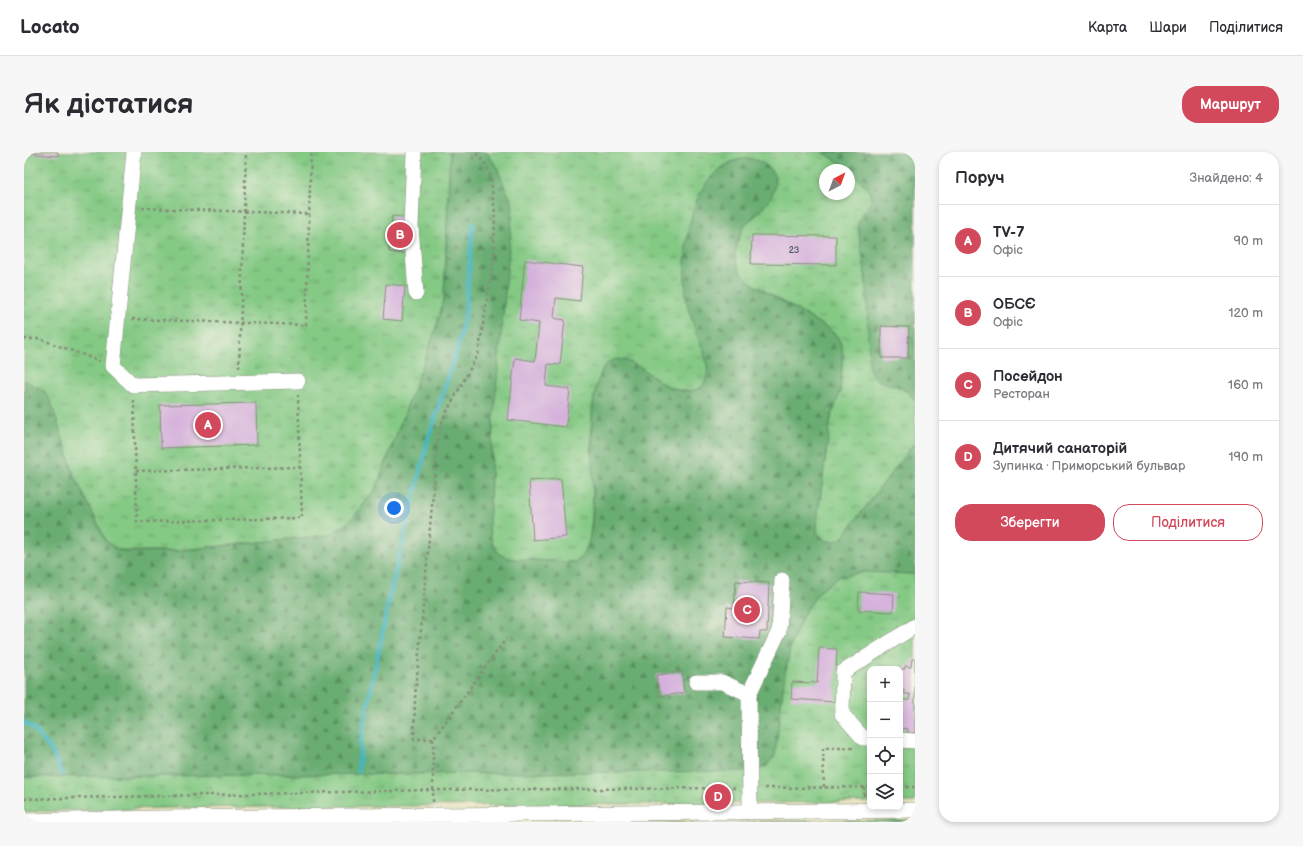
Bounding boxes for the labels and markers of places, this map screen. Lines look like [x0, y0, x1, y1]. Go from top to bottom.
pin: B [387, 220, 413, 250]
pin: A [195, 410, 221, 440]
pin: C [734, 595, 760, 625]
pin: D [705, 782, 731, 812]

